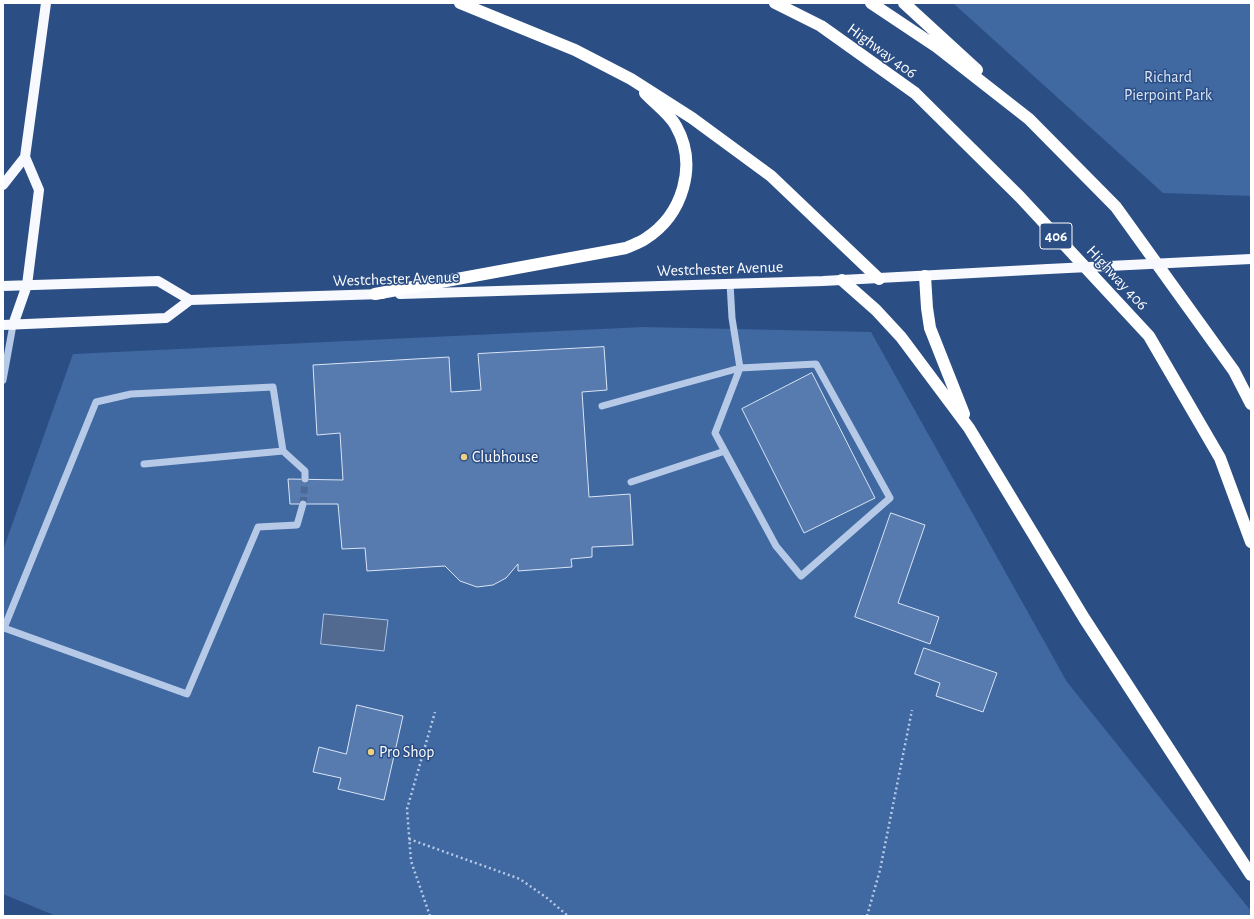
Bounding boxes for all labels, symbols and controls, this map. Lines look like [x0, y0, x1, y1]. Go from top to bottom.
street label: Highway 406 [843, 19, 921, 83]
park label: Richard Pierpoint Park [1124, 67, 1212, 105]
road number: 406 [1040, 223, 1072, 249]
street label: Highway 406 [1082, 242, 1152, 314]
street label: Westchester Avenue [657, 257, 783, 281]
street label: Westchester Avenue [333, 267, 459, 291]
place label: Clubhouse [472, 447, 538, 467]
marker: Clubhouse [459, 452, 469, 462]
place label: Pro Shop [379, 742, 434, 762]
marker: Pro Shop [366, 747, 376, 757]

